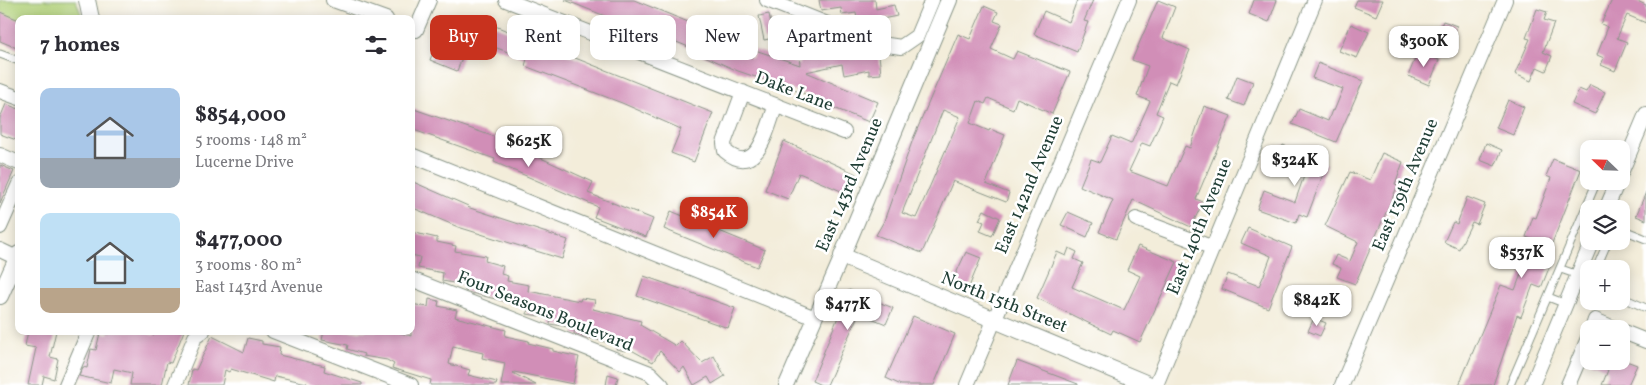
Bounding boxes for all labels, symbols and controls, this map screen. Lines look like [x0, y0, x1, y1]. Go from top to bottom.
chip: Buy [430, 15, 497, 60]
chip: Rent [507, 15, 580, 60]
chip: Filters [590, 15, 676, 60]
chip: New [686, 15, 758, 60]
chip: Apartment [768, 15, 891, 60]
pin: $300K [1389, 26, 1459, 68]
text: 7 homes [40, 31, 120, 60]
icon: filters [362, 31, 390, 59]
text: $300K [1400, 31, 1448, 53]
street label: Dake Lane [751, 66, 837, 118]
text: $854,000 [195, 101, 286, 130]
icon: home [80, 108, 140, 168]
street label: East 142nd Avenue [990, 112, 1070, 258]
street label: East 143rd Avenue [810, 114, 890, 256]
street label: East 139th Avenue [1367, 115, 1445, 255]
pin: $625K [494, 126, 564, 168]
text: 5 rooms · 148 m² [195, 130, 307, 152]
text: $625K [506, 131, 552, 153]
north arrow [1580, 140, 1630, 190]
map controls [1580, 140, 1630, 370]
pin: $324K [1260, 144, 1330, 187]
text: $324K [1272, 150, 1318, 172]
text: Lucerne Drive [195, 152, 294, 174]
street label: East 140th Avenue [1161, 155, 1239, 299]
pin: $854K [679, 196, 749, 239]
button: layers [1580, 200, 1630, 250]
text: $854K [691, 202, 737, 224]
text: $477,000 [195, 226, 282, 255]
icon: home [80, 233, 140, 293]
pin: $537K [1487, 236, 1557, 279]
text: $537K [1500, 242, 1544, 264]
text: 3 rooms · 80 m² [195, 255, 302, 277]
button: + [1580, 260, 1630, 310]
street label: Four Seasons Boulevard [453, 265, 637, 359]
street label: North 15th Street [937, 266, 1071, 340]
text: East 143rd Avenue [195, 277, 323, 299]
pin: $842K [1282, 284, 1352, 327]
pin: $477K [813, 288, 883, 331]
text: $842K [1294, 290, 1340, 312]
text: $477K [825, 294, 871, 316]
button: − [1580, 320, 1630, 370]

